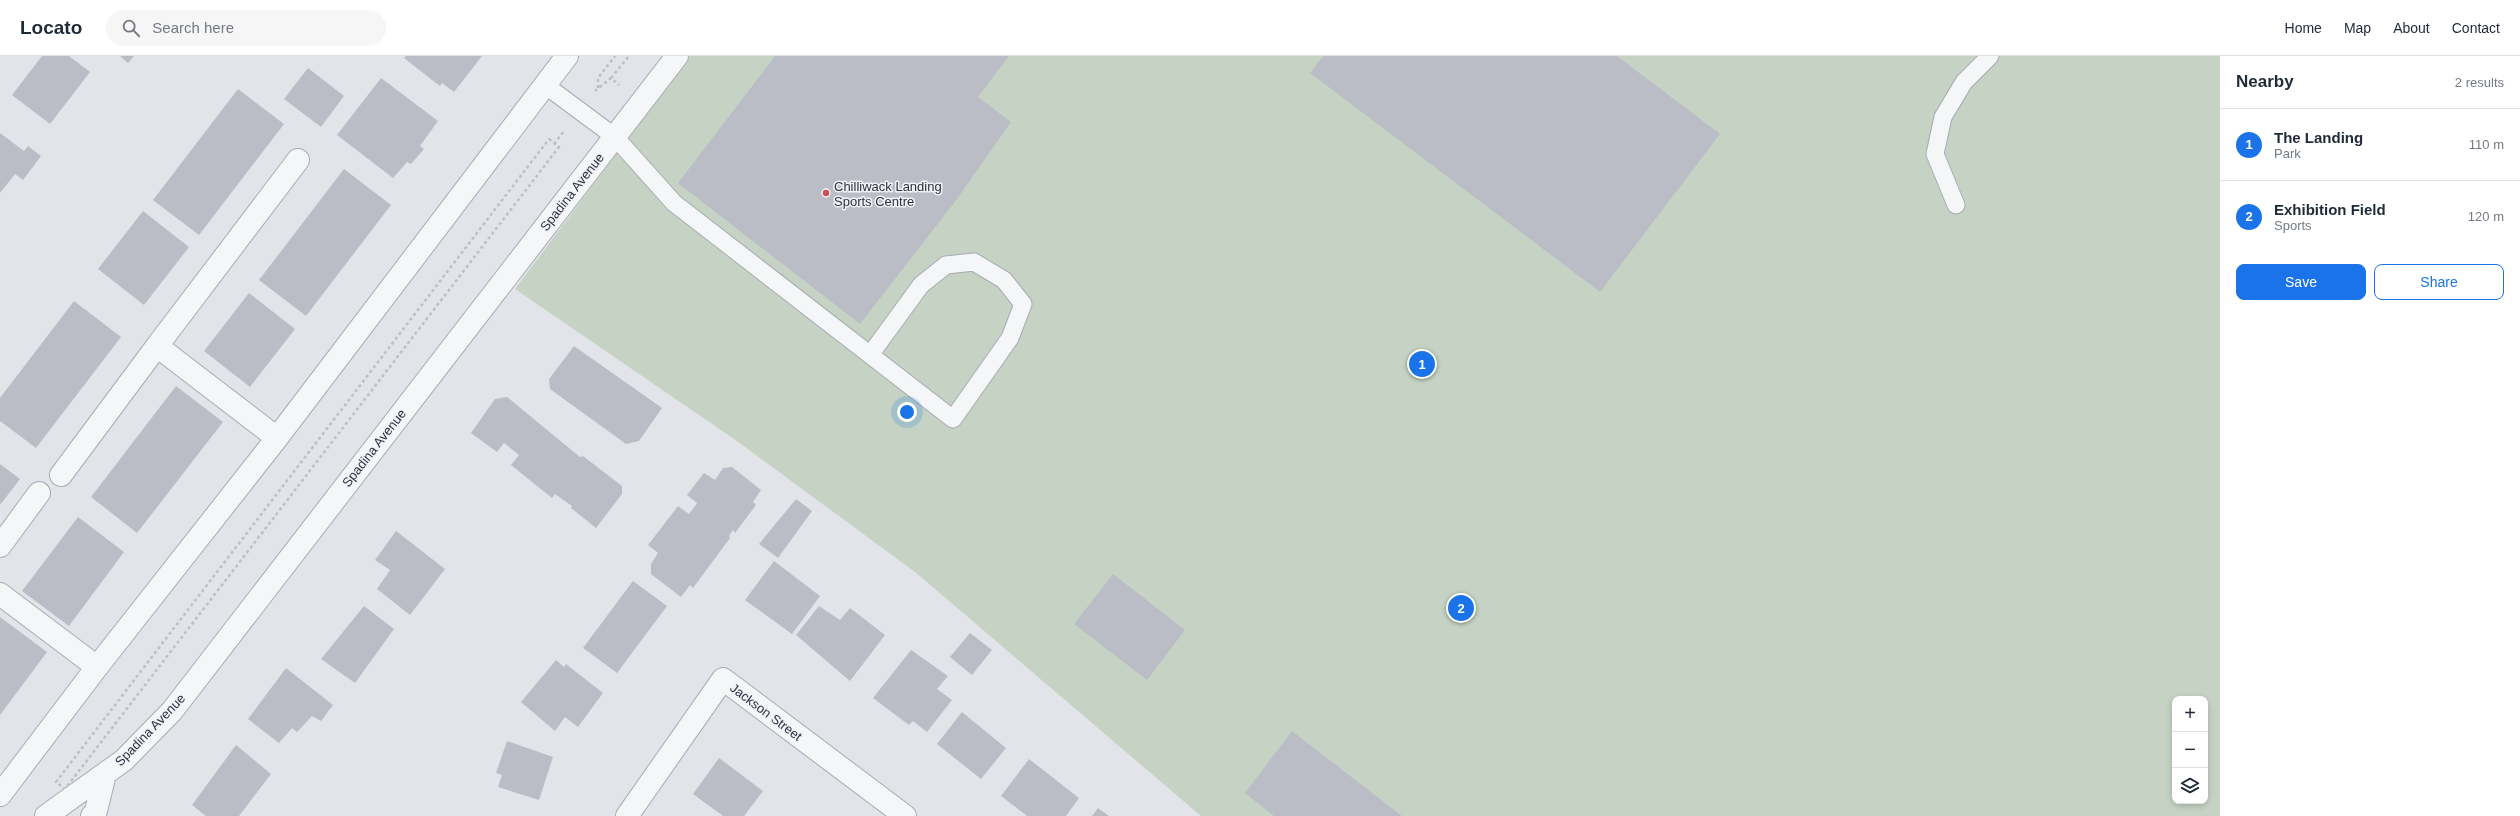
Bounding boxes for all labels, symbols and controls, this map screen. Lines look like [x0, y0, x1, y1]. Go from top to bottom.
search box [106, 10, 386, 46]
text: Locato [20, 17, 82, 38]
icon: search [120, 17, 142, 39]
text: Search here [152, 19, 234, 36]
text: Home [2285, 20, 2322, 36]
text: Map [2344, 20, 2371, 36]
text: About [2393, 20, 2430, 36]
text: Contact [2452, 20, 2500, 36]
text: Nearby [2236, 72, 2294, 91]
text: 2 results [2455, 75, 2504, 90]
text: The Landing [2274, 129, 2363, 146]
text: 1 [2245, 137, 2253, 152]
text: 110 m [2469, 137, 2504, 152]
text: Park [2274, 146, 2301, 161]
street label: Spadina Avenue [537, 150, 607, 234]
place label: Chilliwack Landing Sports Centre [834, 179, 942, 209]
marker: Chilliwack Landing Sports Centre [821, 188, 831, 198]
text: Exhibition Field [2274, 201, 2386, 218]
text: 2 [2245, 209, 2253, 224]
text: 120 m [2468, 209, 2504, 224]
text: Sports [2274, 218, 2312, 233]
button: Save [2236, 264, 2366, 300]
button: Share [2374, 264, 2504, 300]
pin: 1 [1409, 349, 1435, 379]
your location [897, 402, 917, 422]
street label: Spadina Avenue [339, 406, 409, 490]
pin: 2 [1448, 593, 1474, 623]
street label: Jackson Street [727, 680, 805, 744]
street label: Spadina Avenue [112, 691, 188, 769]
map controls [2172, 696, 2208, 804]
button: + [2172, 696, 2208, 732]
button: − [2172, 732, 2208, 768]
button: layers [2172, 768, 2208, 804]

